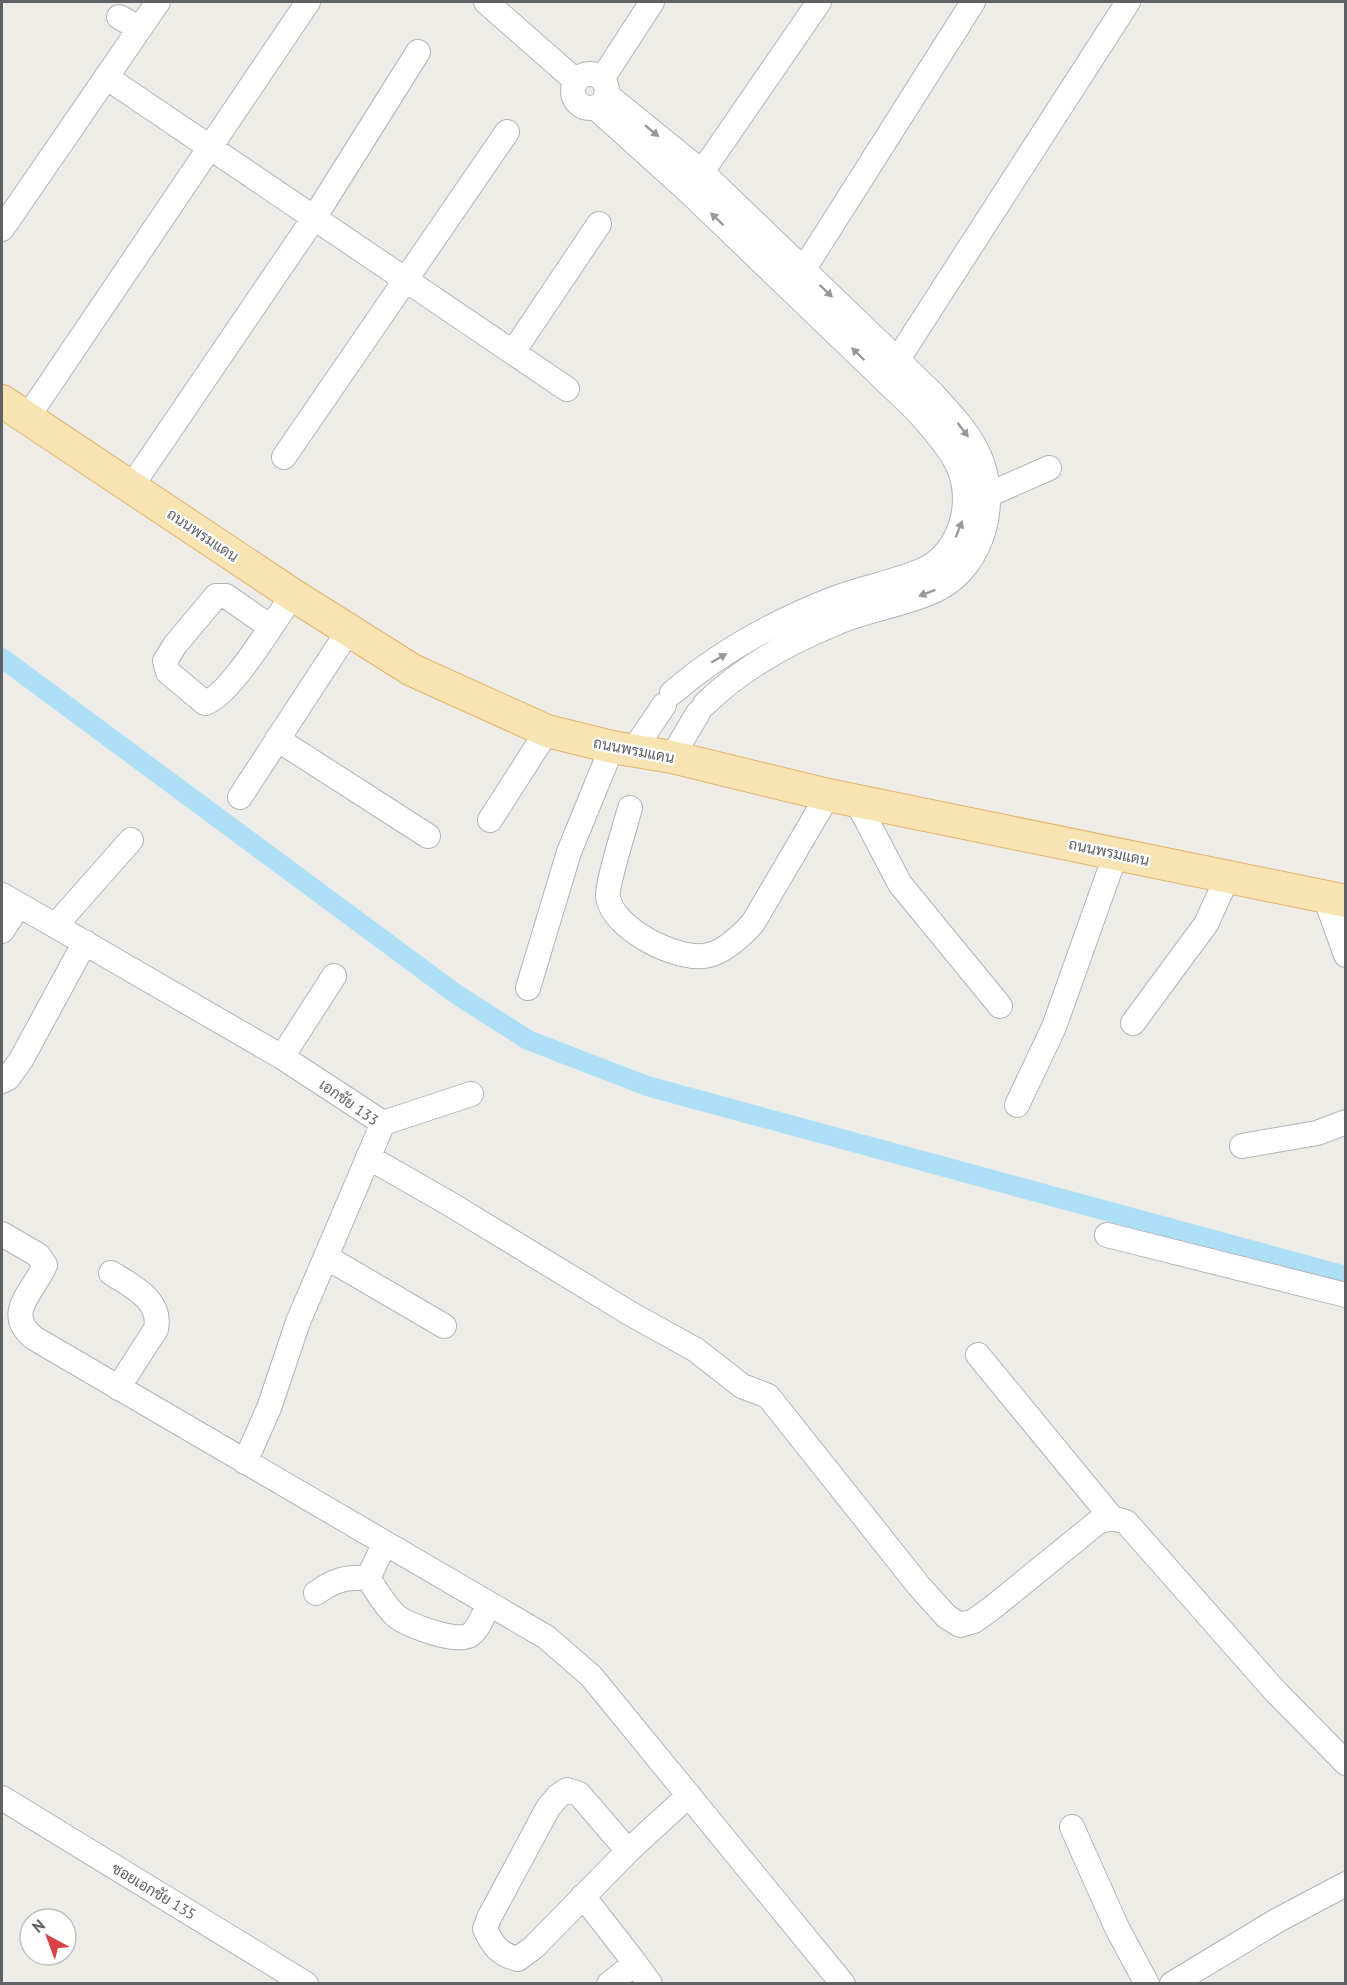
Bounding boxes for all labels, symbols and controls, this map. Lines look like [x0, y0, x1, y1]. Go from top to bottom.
one-way arrow [644, 124, 659, 137]
one-way arrow [710, 213, 725, 226]
one-way arrow [819, 284, 833, 298]
one-way arrow [850, 347, 865, 361]
one-way arrow [957, 421, 969, 437]
street label: ถนนพรมแดน [164, 504, 242, 566]
one-way arrow [955, 520, 964, 538]
one-way arrow [918, 589, 936, 598]
one-way arrow [711, 653, 728, 663]
street label: ถนนพรมแดน [592, 733, 676, 767]
street label: ถนนพรมแดน [1067, 834, 1151, 870]
street label: เอกชัย 133 [316, 1075, 382, 1129]
street label: ซอยเอกชัย 135 [108, 1858, 200, 1924]
north arrow [18, 1907, 78, 1967]
text: N [28, 1915, 49, 1937]

